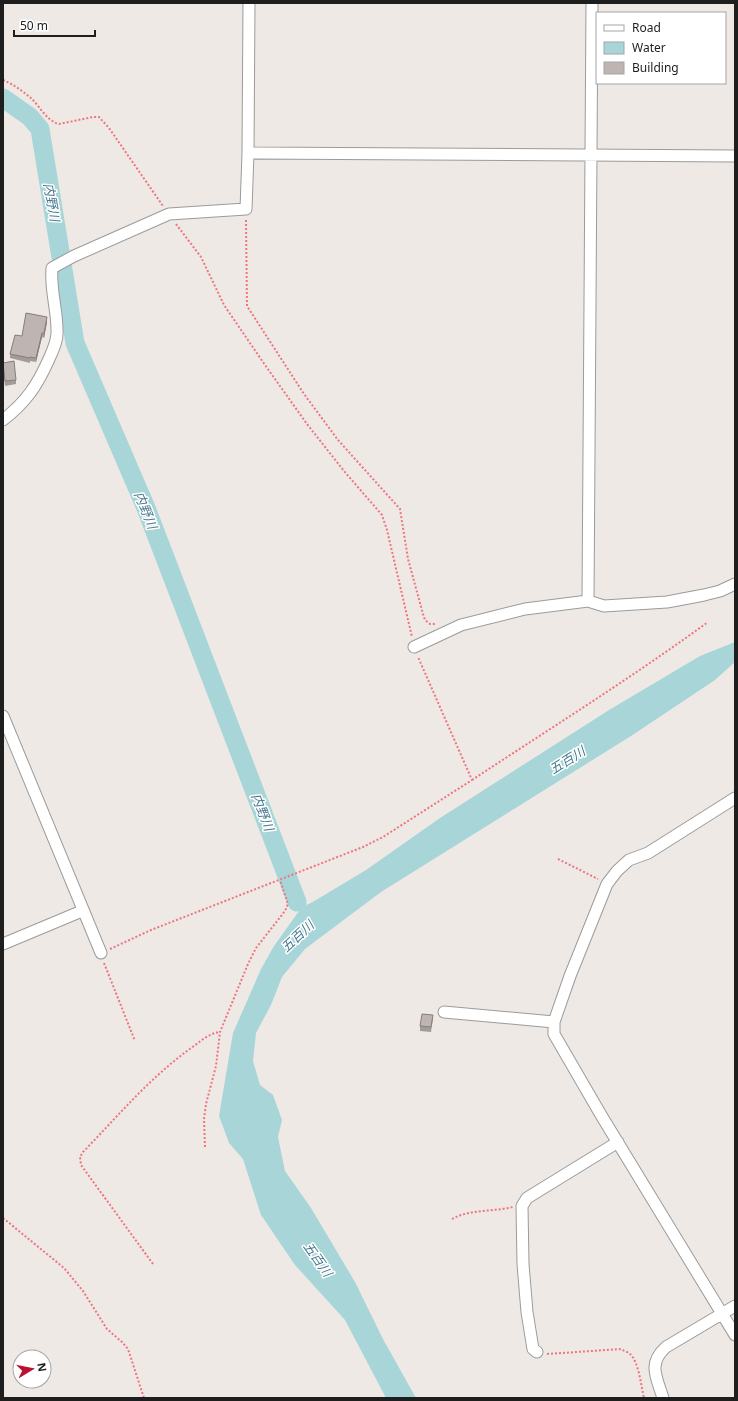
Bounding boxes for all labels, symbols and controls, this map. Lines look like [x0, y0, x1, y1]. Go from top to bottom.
scale bar [14, 12, 95, 38]
legend [596, 12, 726, 84]
text: 50 m [20, 17, 48, 34]
text: Road [632, 19, 661, 36]
text: Water [632, 39, 666, 56]
text: Building [632, 59, 679, 76]
water label: 内野川 [40, 181, 65, 225]
water label: 内野川 [130, 489, 162, 533]
water label: 五百川 [546, 741, 590, 778]
water label: 内野川 [248, 791, 279, 835]
water label: 五百川 [277, 915, 319, 956]
water label: 五百川 [299, 1238, 338, 1282]
north arrow [12, 1349, 52, 1389]
text: N [34, 1361, 51, 1373]

